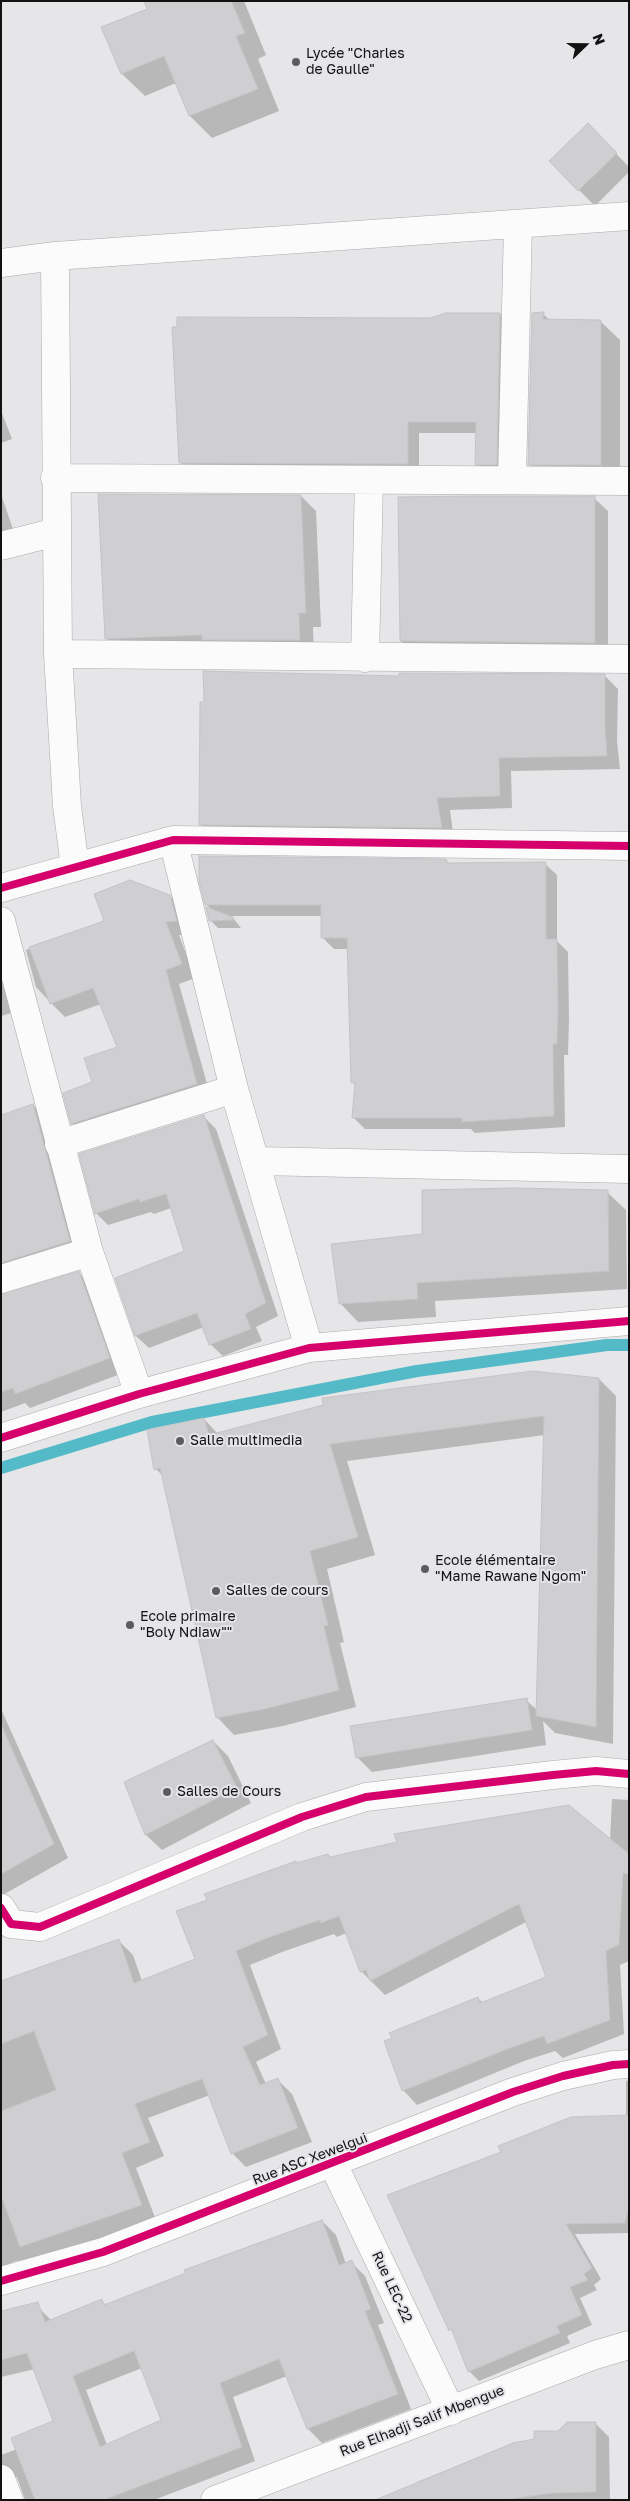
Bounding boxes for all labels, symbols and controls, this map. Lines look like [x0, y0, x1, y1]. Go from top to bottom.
north arrow [560, 20, 610, 70]
text: N [589, 31, 609, 47]
place label: Lycée "Charles de Gaulle" [306, 46, 405, 78]
marker: Lycée "Charles de Gaulle" [290, 56, 302, 68]
place label: Salle multimedia [190, 1433, 303, 1449]
marker: Salle multimedia [174, 1435, 186, 1447]
place label: Ecole élémentaire "Mame Rawane Ngom" [435, 1553, 586, 1585]
marker: Ecole élémentaire "Mame Rawane Ngom" [419, 1563, 431, 1575]
place label: Salles de cours [226, 1583, 328, 1599]
marker: Salles de cours [210, 1585, 222, 1597]
place label: Ecole primaire "Boly Ndiaw"" [140, 1609, 236, 1641]
marker: Ecole primaire "Boly Ndiaw"" [124, 1619, 136, 1631]
place label: Salles de Cours [177, 1784, 281, 1800]
marker: Salles de Cours [161, 1786, 173, 1798]
street label: Rue ASC Xewelgui [250, 2129, 370, 2189]
street label: Rue LEC-22 [368, 2249, 416, 2325]
street label: Rue Elhadji Salif Mbengue [337, 2382, 507, 2460]

